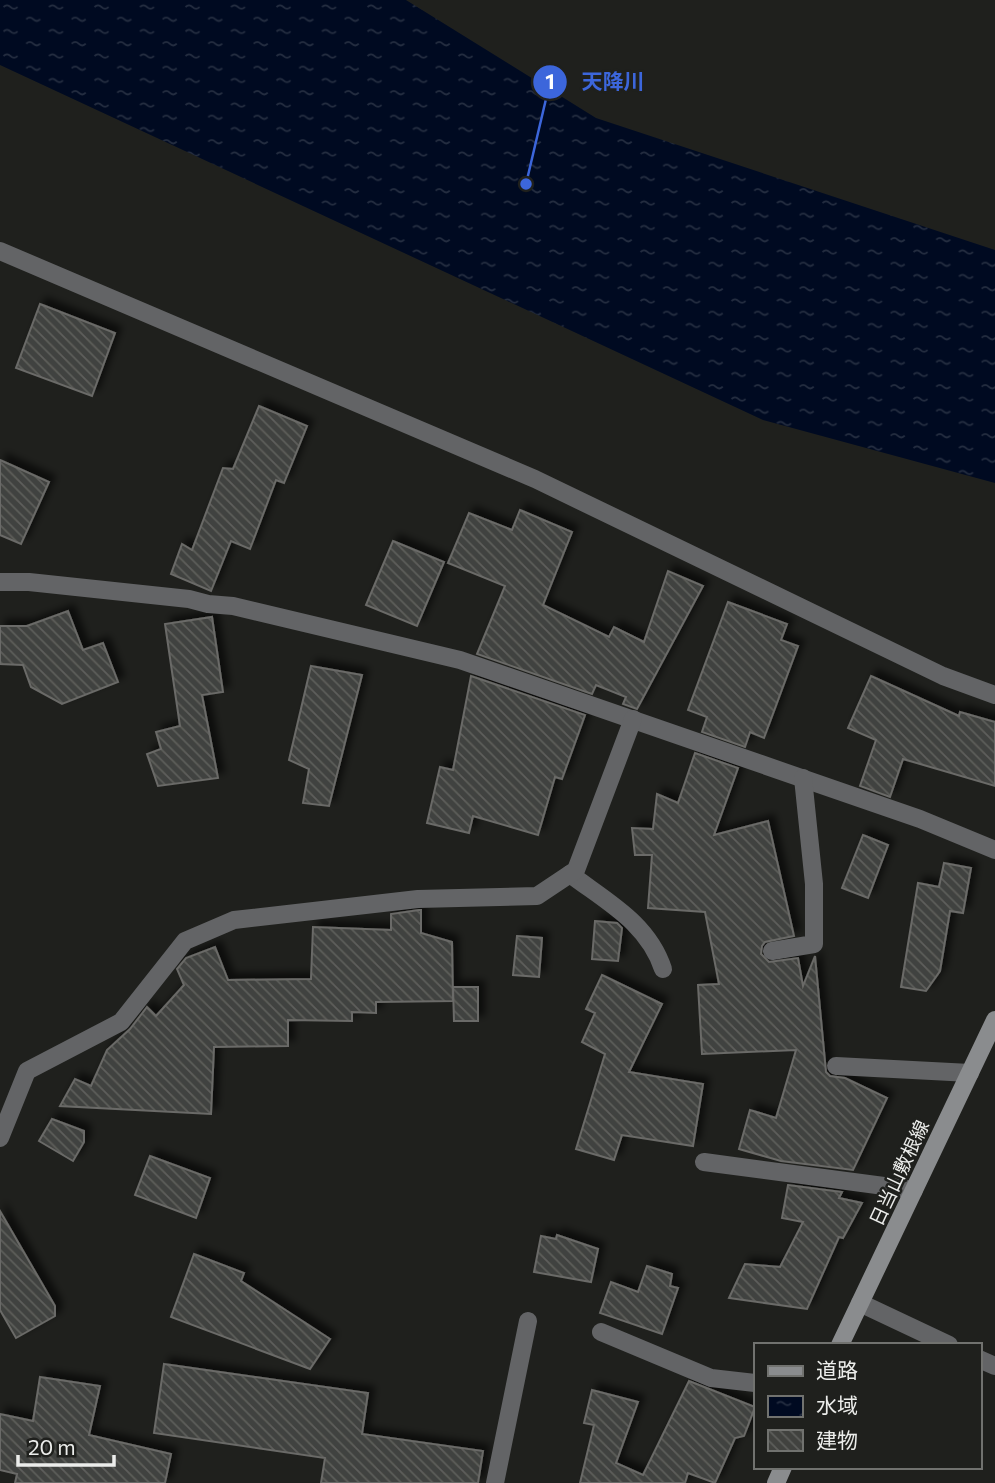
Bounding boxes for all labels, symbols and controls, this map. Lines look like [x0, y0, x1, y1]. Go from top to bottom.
callout: 天降川 [533, 61, 659, 103]
text: 1 [545, 68, 555, 93]
text: 天降川 [582, 68, 645, 93]
street label: 日当山敷根線 [864, 1116, 933, 1229]
legend [754, 1343, 981, 1469]
text: 道路 [816, 1357, 858, 1382]
text: 水域 [816, 1392, 858, 1417]
scale bar [18, 1424, 114, 1468]
text: 建物 [816, 1427, 858, 1452]
text: 20 m [28, 1434, 76, 1459]

